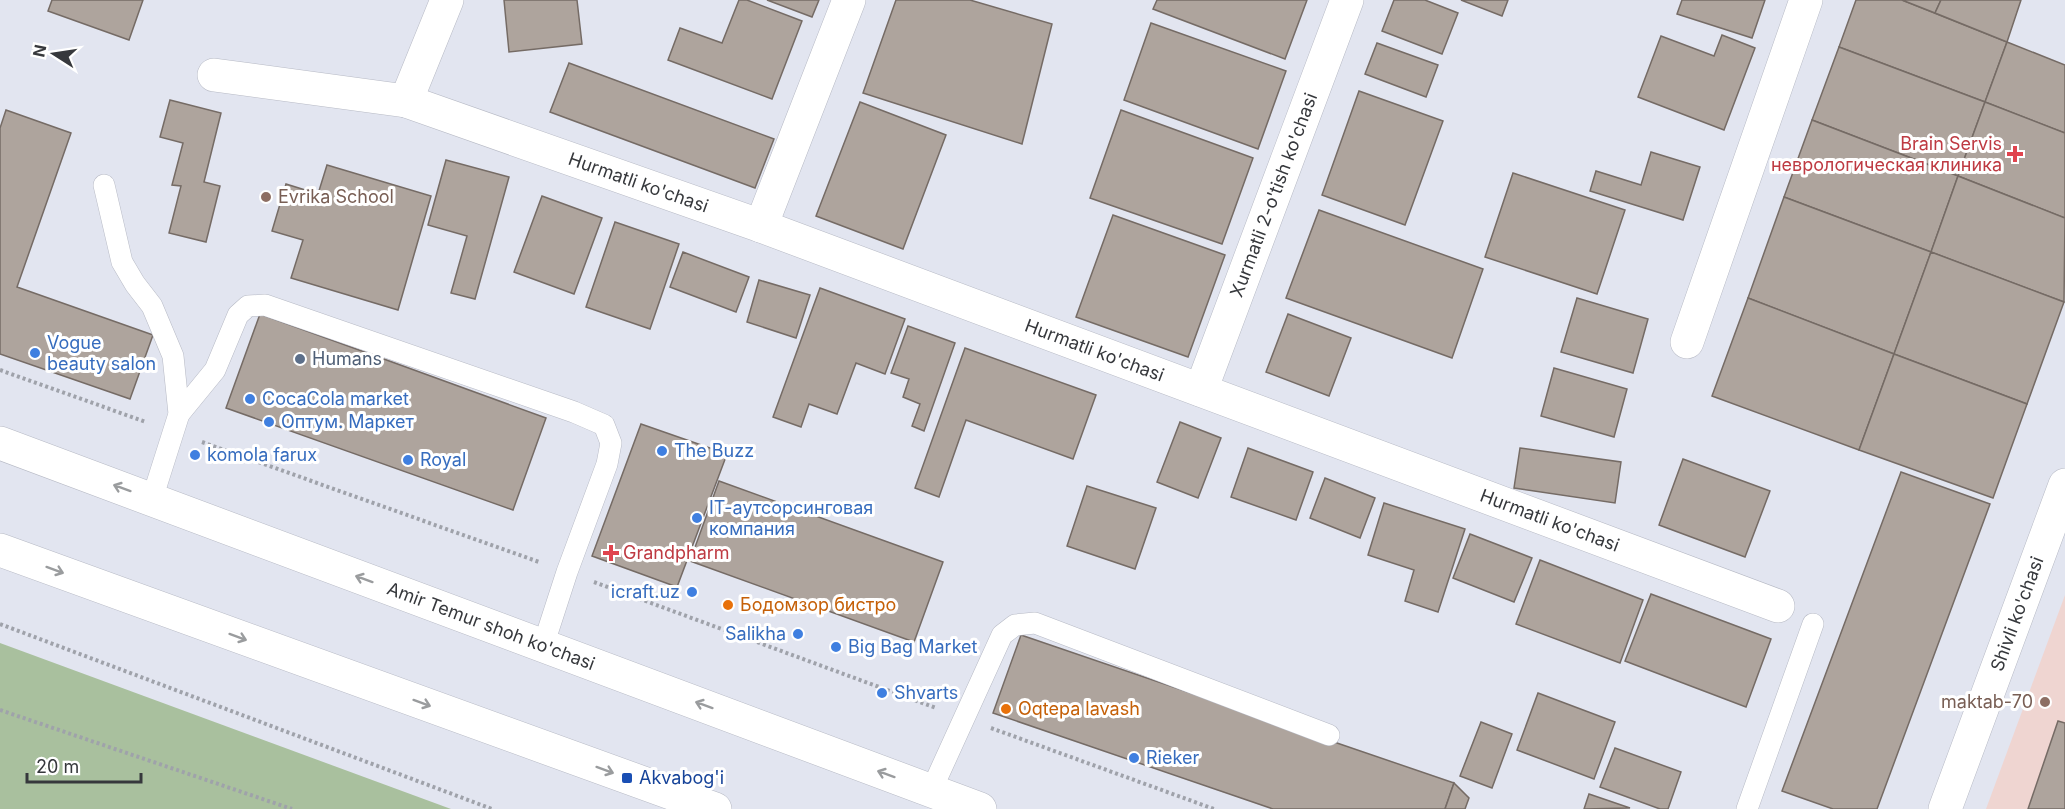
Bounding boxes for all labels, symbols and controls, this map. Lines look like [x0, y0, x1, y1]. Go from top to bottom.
north arrow [24, 24, 84, 84]
text: N [28, 43, 50, 59]
street label: Xurmatli 2-o'tish ko'chasi [1226, 90, 1321, 300]
place label: Brain Servis неврологическая клиника [1771, 133, 2002, 175]
marker: Brain Servis неврологическая клиника [2006, 145, 2024, 163]
street label: Hurmatli ko'chasi [566, 148, 711, 217]
place label: Evrika School [278, 186, 394, 207]
marker: Evrika School [259, 190, 273, 204]
street label: Hurmatli ko'chasi [1022, 315, 1167, 386]
place label: Vogue beauty salon [47, 332, 156, 374]
marker: Vogue beauty salon [28, 346, 42, 360]
place label: Humans [312, 348, 382, 369]
marker: Humans [293, 352, 307, 366]
place label: CocaCola market [262, 388, 409, 409]
marker: CocaCola market [243, 392, 257, 406]
place label: Оптум. Маркет [281, 411, 414, 432]
marker: Оптум. Маркет [262, 415, 276, 429]
place label: The Buzz [674, 440, 754, 461]
place label: komola farux [207, 444, 317, 465]
marker: The Buzz [655, 444, 669, 458]
marker: komola farux [188, 448, 202, 462]
place label: Royal [420, 449, 466, 470]
marker: Royal [401, 453, 415, 467]
one-way arrow [113, 482, 132, 493]
street label: Hurmatli ko'chasi [1477, 485, 1622, 556]
place label: IT-aутсорсинговая компания [709, 497, 873, 539]
marker: IT-aутсорсинговая компания [690, 511, 704, 525]
place label: Grandpharm [623, 542, 730, 563]
marker: Grandpharm [604, 546, 618, 560]
street label: Shivli ko'chasi [1986, 554, 2048, 674]
one-way arrow [45, 566, 64, 577]
one-way arrow [355, 572, 373, 583]
street label: Amir Temur shoh ko'chasi [384, 578, 598, 674]
place label: icraft.uz [611, 581, 680, 602]
marker: icraft.uz [685, 585, 699, 599]
place label: Бодомзор бистро [740, 594, 896, 615]
marker: Бодомзор бистро [721, 598, 735, 612]
place label: Salikha [725, 623, 786, 644]
marker: Salikha [791, 627, 805, 641]
one-way arrow [228, 632, 247, 643]
place label: Big Bag Market [848, 636, 978, 657]
marker: Big Bag Market [829, 640, 843, 654]
place label: Shvarts [894, 682, 958, 703]
marker: Shvarts [875, 686, 889, 700]
place label: maktab-70 [1941, 691, 2033, 712]
marker: maktab-70 [2038, 695, 2052, 709]
place label: Oqtepa lavash [1018, 698, 1140, 719]
one-way arrow [412, 699, 430, 710]
one-way arrow [695, 699, 714, 710]
marker: Oqtepa lavash [999, 702, 1013, 716]
scale bar [27, 746, 141, 784]
place label: Rieker [1146, 747, 1199, 768]
marker: Rieker [1127, 751, 1141, 765]
text: 20 m [36, 756, 79, 777]
one-way arrow [595, 765, 614, 776]
place label: Akvabog'i [639, 767, 724, 788]
one-way arrow [877, 768, 896, 779]
marker: Akvabog'i [620, 771, 634, 785]

